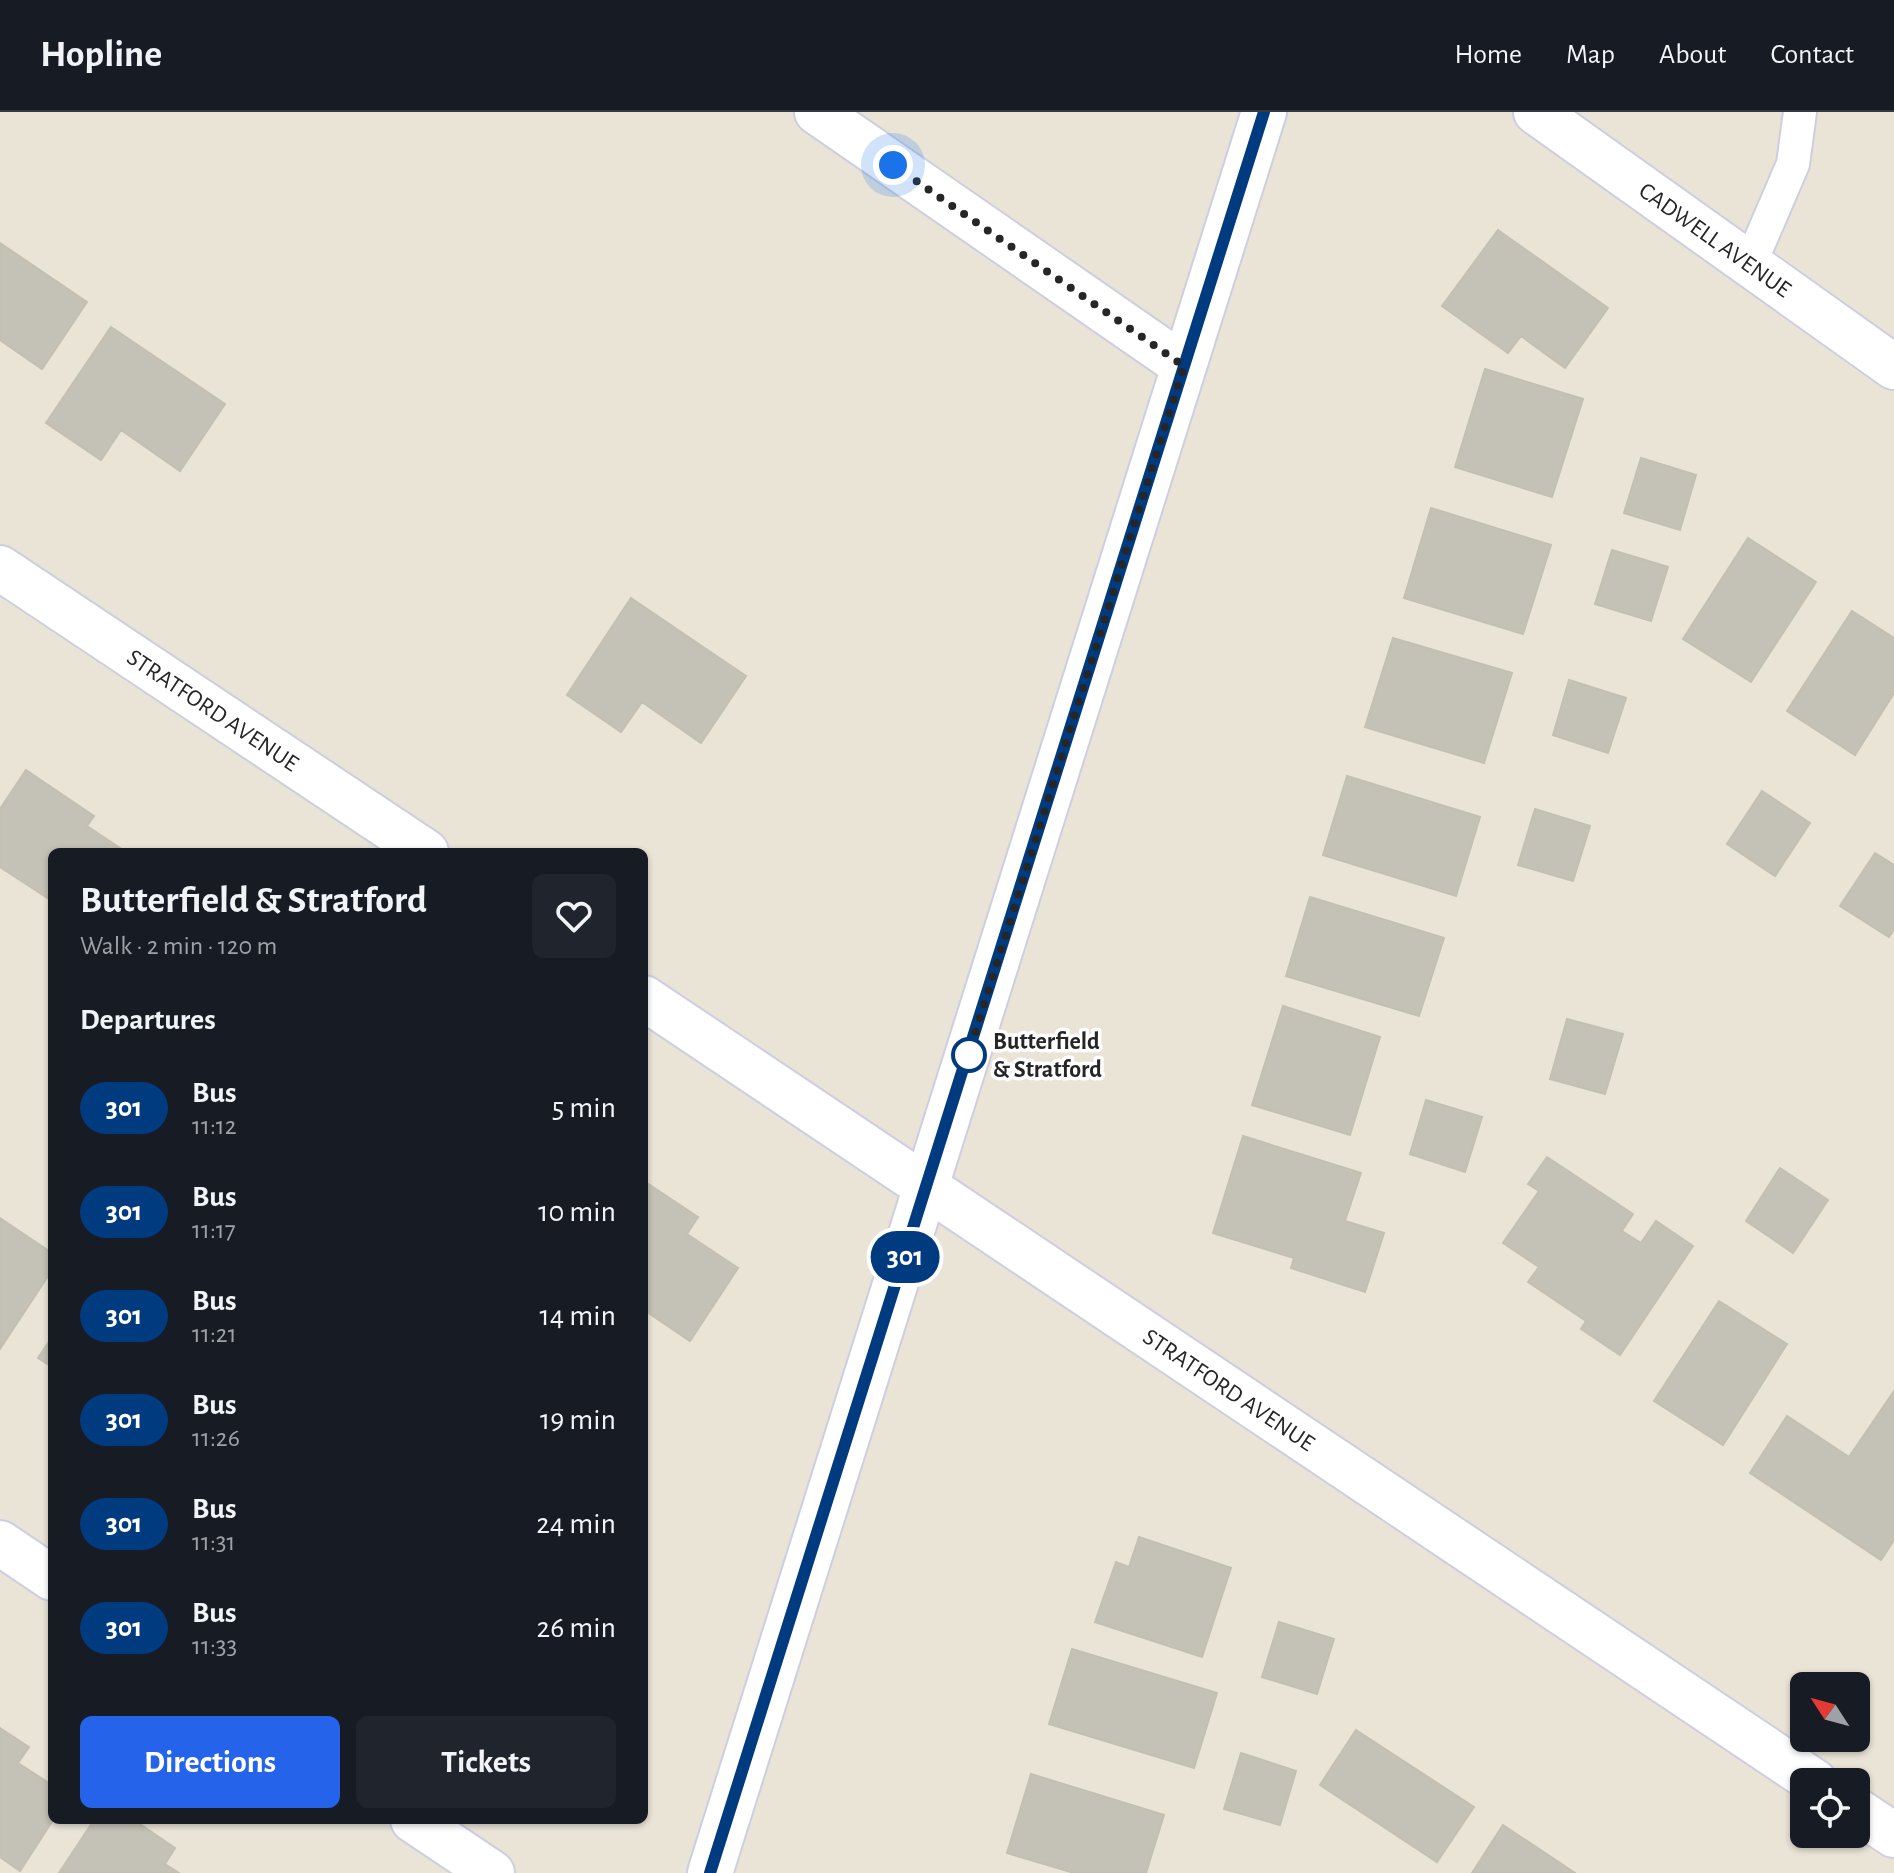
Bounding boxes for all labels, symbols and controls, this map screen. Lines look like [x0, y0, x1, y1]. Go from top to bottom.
text: Hopline [40, 36, 162, 74]
text: Home [1455, 41, 1522, 69]
text: Map [1566, 41, 1615, 69]
text: About [1659, 41, 1727, 69]
text: Contact [1771, 41, 1854, 69]
your location [873, 145, 913, 185]
street label: CADWELL AVENUE [1634, 178, 1795, 303]
street label: STRATFORD AVENUE [122, 645, 303, 777]
button: heart [532, 874, 616, 958]
text: Butterfield & Stratford [80, 882, 427, 920]
text: Walk · 2 min · 120 m [80, 933, 277, 959]
text: Departures [80, 1005, 216, 1035]
place label: Butterfield & Stratford [993, 1030, 1102, 1082]
marker: Butterfield & Stratford [952, 1038, 986, 1072]
text: Bus [192, 1078, 237, 1108]
text: 5 min [552, 1093, 616, 1123]
text: 301 [106, 1094, 142, 1122]
text: 11:12 [192, 1113, 237, 1139]
text: Bus [192, 1182, 237, 1212]
text: 10 min [538, 1197, 616, 1227]
text: 301 [106, 1198, 142, 1226]
text: 11:17 [192, 1217, 236, 1243]
line badge: 301 [859, 1231, 951, 1283]
text: 301 [887, 1243, 923, 1271]
text: Bus [192, 1286, 237, 1316]
text: 14 min [540, 1301, 616, 1331]
text: 301 [106, 1302, 142, 1330]
text: 11:21 [192, 1321, 237, 1347]
street label: STRATFORD AVENUE [1139, 1325, 1319, 1456]
text: Bus [192, 1390, 237, 1420]
text: 19 min [540, 1405, 616, 1435]
text: 301 [106, 1406, 142, 1434]
text: 11:26 [192, 1425, 240, 1451]
text: Bus [192, 1494, 237, 1524]
text: 24 min [536, 1509, 616, 1539]
text: 301 [106, 1510, 142, 1538]
text: 11:31 [192, 1529, 236, 1555]
text: Bus [192, 1598, 237, 1628]
text: 26 min [537, 1613, 616, 1643]
text: 301 [106, 1614, 142, 1642]
text: 11:33 [192, 1633, 237, 1659]
north arrow [1790, 1672, 1870, 1752]
map controls [1790, 1672, 1870, 1848]
button: Directions [80, 1716, 340, 1808]
button: Tickets [356, 1716, 616, 1808]
button: locate [1790, 1768, 1870, 1848]

